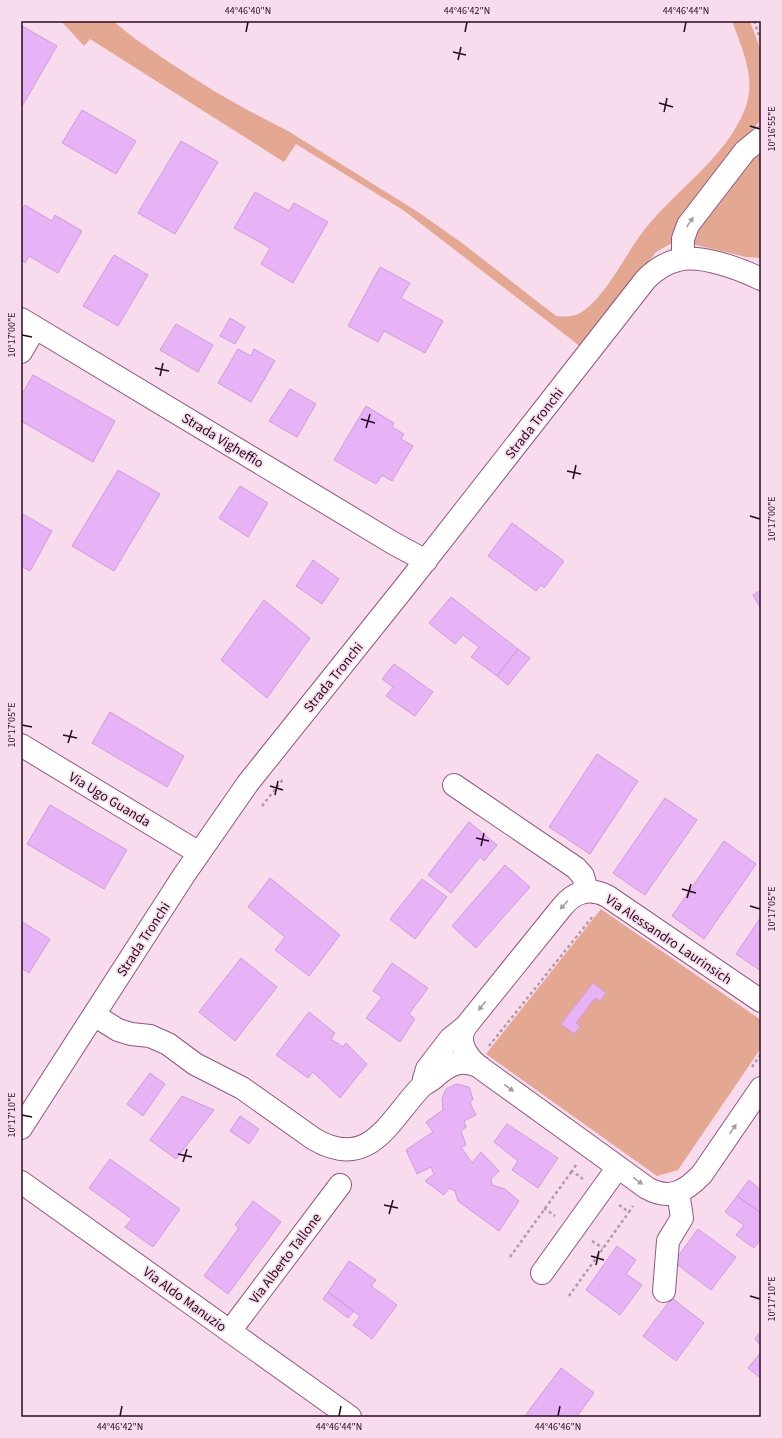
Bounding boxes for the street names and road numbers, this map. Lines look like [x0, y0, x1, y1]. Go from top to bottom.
street label: Strada Tronchi [501, 384, 569, 463]
street label: Strada Vigheffio [178, 408, 267, 473]
street label: Strada Tronchi [299, 638, 368, 717]
street label: Via Ugo Guanda [65, 767, 154, 832]
street label: Via Alessandro Laurinsich [601, 890, 736, 990]
street label: Strada Tronchi [112, 898, 175, 981]
street label: Via Alberto Tallone [245, 1209, 327, 1308]
street label: Via Aldo Manuzio [138, 1263, 230, 1337]

